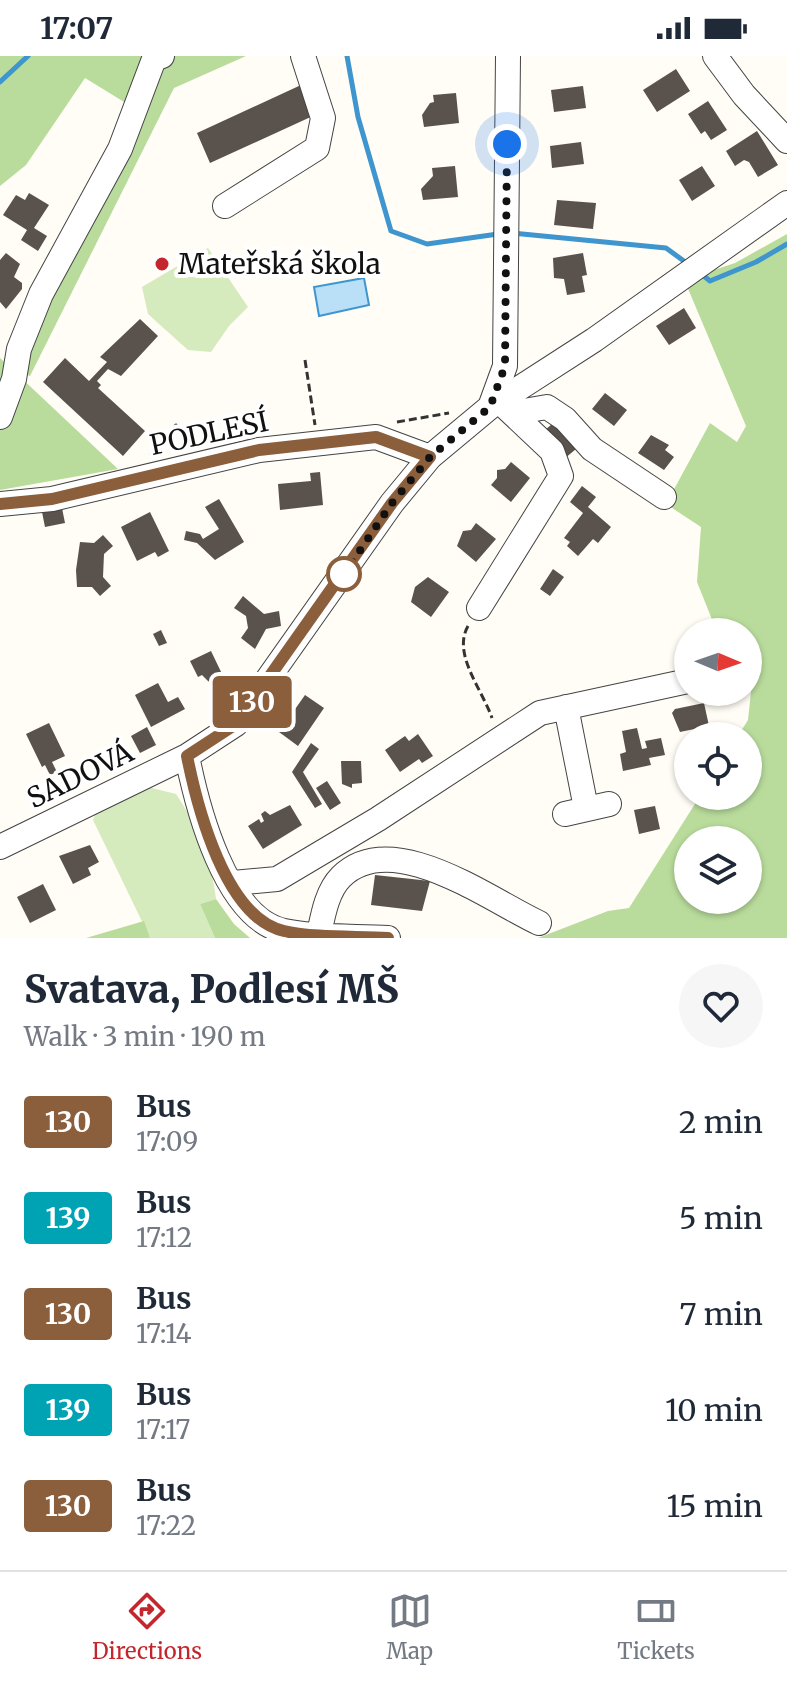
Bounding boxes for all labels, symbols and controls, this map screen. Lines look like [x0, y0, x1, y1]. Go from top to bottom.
text: 17:07 [40, 9, 113, 47]
your location [487, 124, 527, 164]
place label: Mateřská škola [178, 246, 381, 282]
marker: Mateřská škola [153, 255, 171, 273]
street label: PODLESÍ [146, 403, 272, 463]
unlabelled marker [327, 557, 361, 591]
north arrow [674, 618, 762, 706]
map controls [674, 618, 762, 914]
line badge: 130 [206, 676, 298, 728]
text: 130 [229, 684, 275, 720]
button: locate [674, 722, 762, 810]
street label: SADOVÁ [21, 734, 139, 816]
button: layers [674, 826, 762, 914]
button: heart [679, 964, 763, 1048]
text: Svatava, Podlesí MŠ [24, 966, 399, 1013]
text: Walk · 3 min · 190 m [24, 1020, 266, 1053]
text: Bus [136, 1087, 192, 1125]
text: 2 min [679, 1103, 763, 1141]
text: 130 [45, 1104, 91, 1140]
text: 17:09 [136, 1125, 198, 1158]
text: Bus [136, 1183, 192, 1221]
text: 5 min [679, 1199, 763, 1237]
text: 139 [46, 1200, 90, 1236]
text: 17:12 [136, 1221, 192, 1254]
text: Bus [136, 1279, 192, 1317]
text: 7 min [679, 1295, 763, 1333]
text: 130 [45, 1296, 91, 1332]
text: 17:14 [136, 1317, 192, 1350]
text: Bus [136, 1375, 192, 1413]
text: 10 min [665, 1391, 763, 1429]
text: 139 [46, 1392, 90, 1428]
text: 17:17 [136, 1413, 190, 1446]
text: Bus [136, 1471, 192, 1509]
text: 15 min [666, 1487, 763, 1525]
text: 130 [45, 1488, 91, 1524]
text: 17:22 [136, 1509, 196, 1542]
tab: Directions [92, 1589, 202, 1665]
tab: Map [386, 1589, 433, 1665]
tab: Tickets [617, 1589, 695, 1665]

